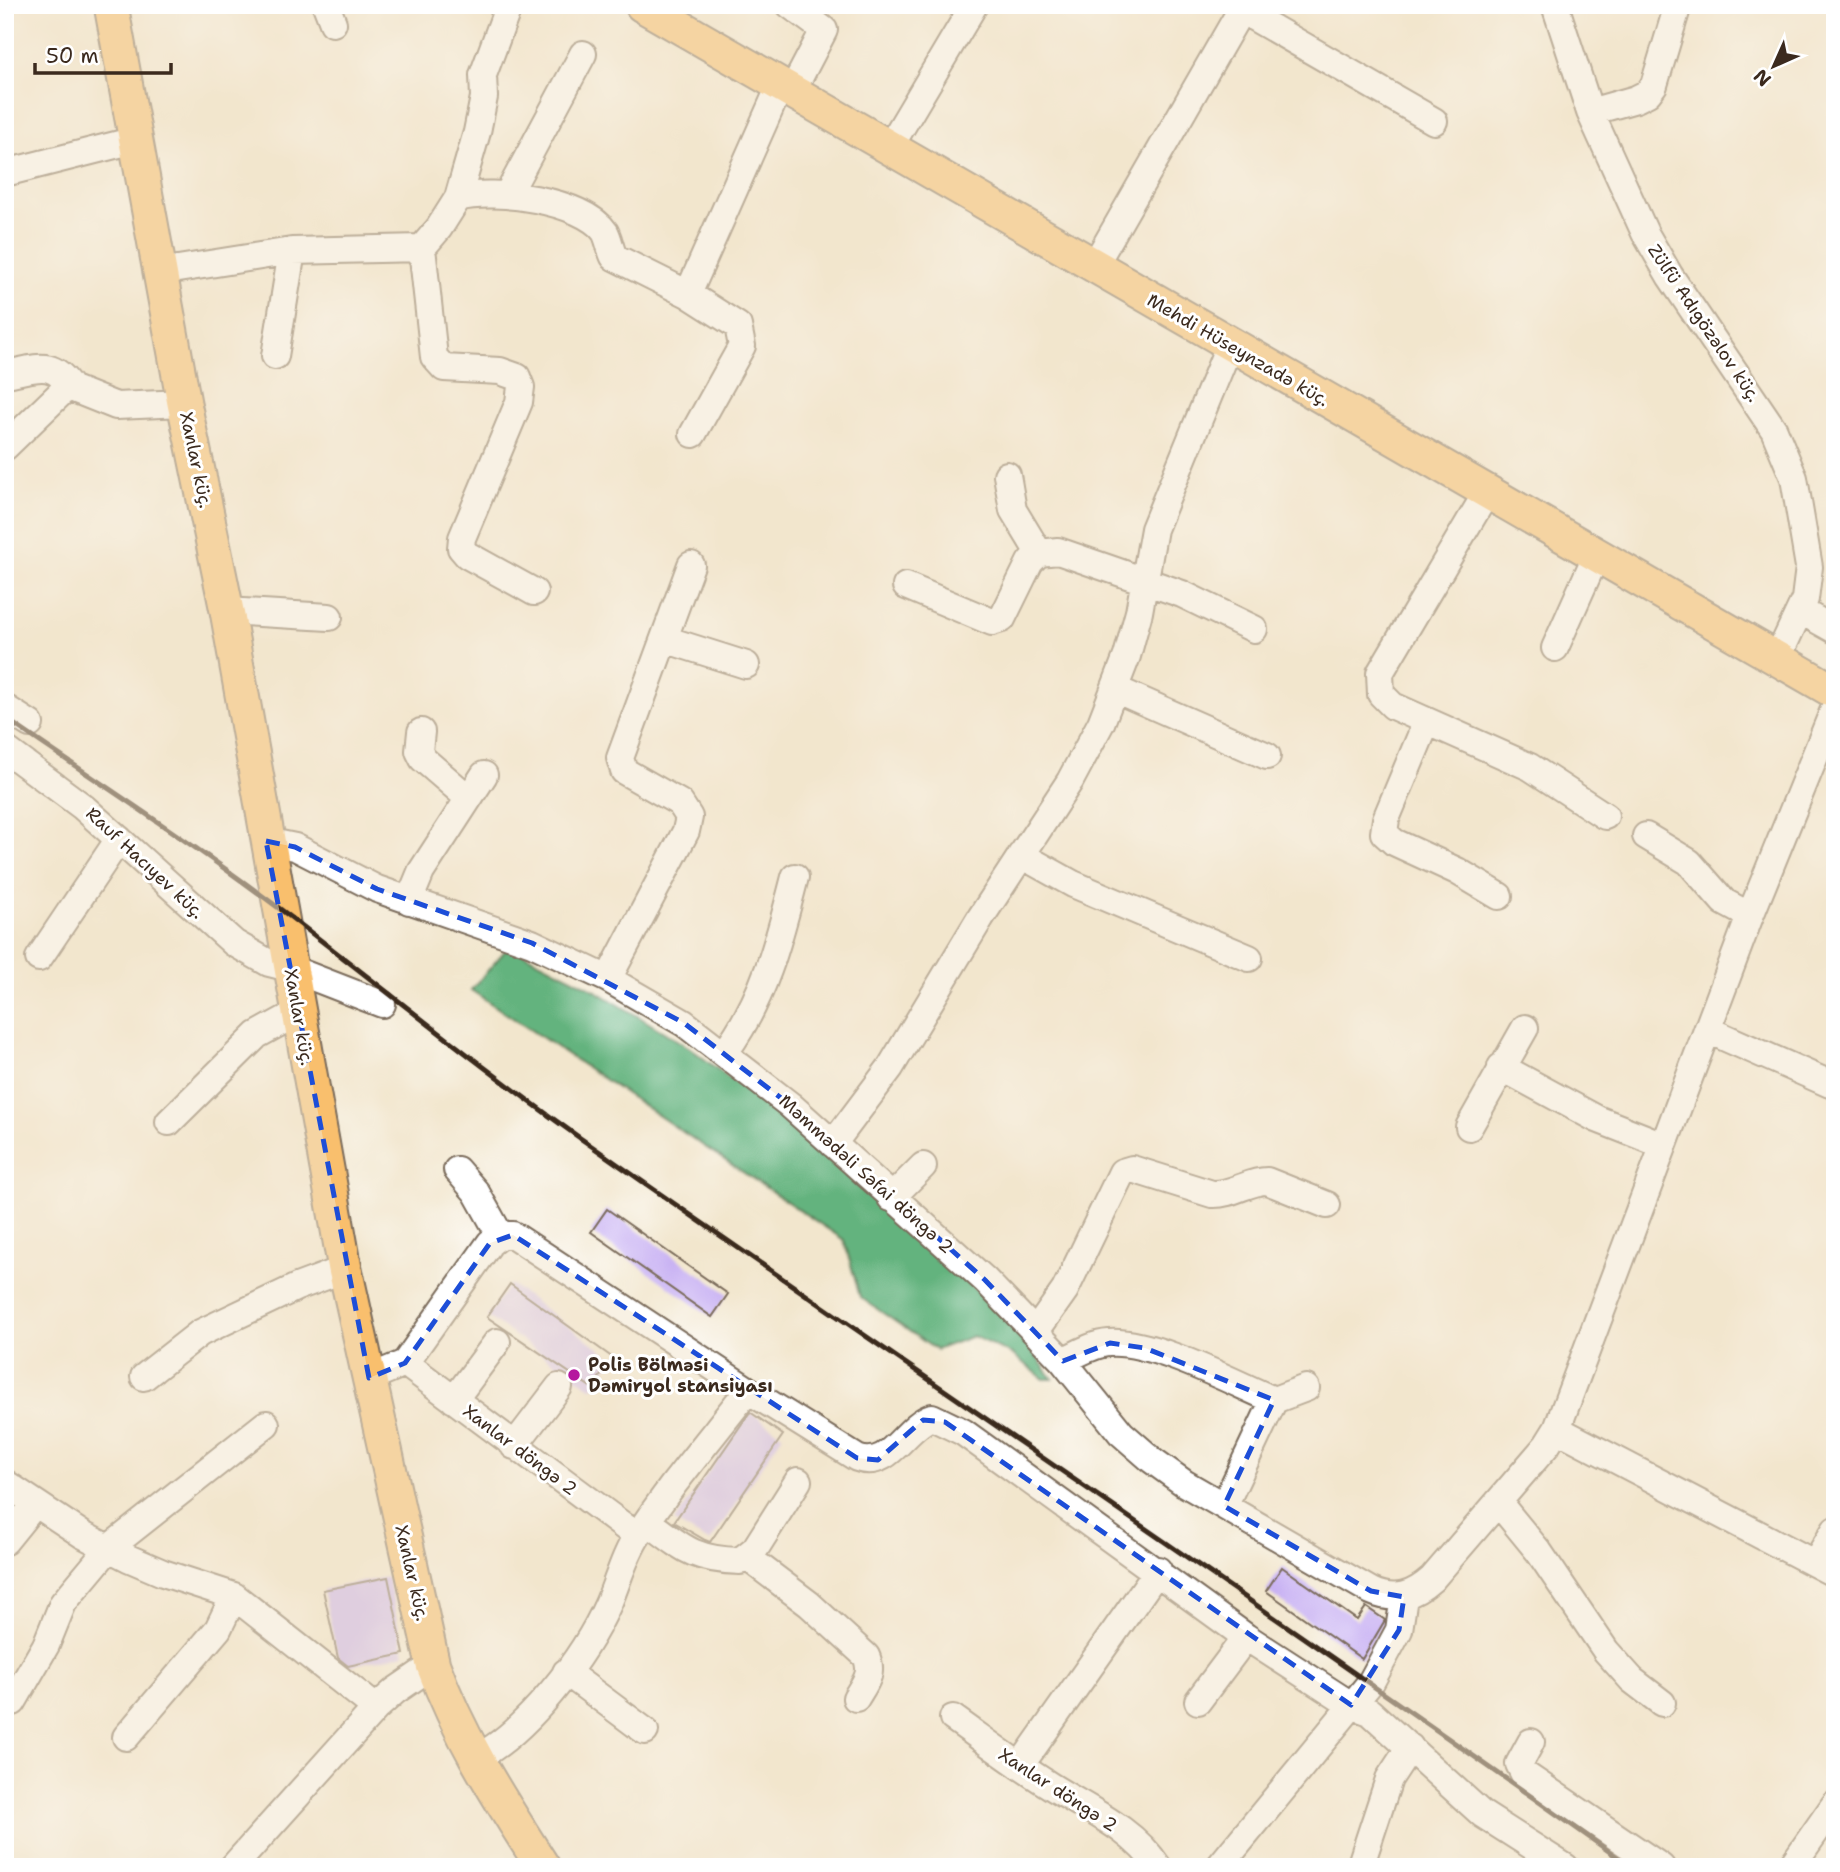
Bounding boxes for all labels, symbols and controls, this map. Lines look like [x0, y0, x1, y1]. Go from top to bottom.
scale bar [35, 32, 172, 76]
north arrow [1738, 32, 1808, 102]
text: 50 m [46, 42, 99, 70]
text: N [1748, 64, 1776, 92]
street label: Zülfü Adıgözəlov küç. [1642, 239, 1766, 407]
street label: Mehdi Hüseynzadə küç. [1143, 288, 1333, 412]
street label: Xanlar küç. [174, 410, 218, 510]
street label: Rauf Hacıyev küç. [81, 802, 209, 924]
street label: Xanlar küç. [279, 967, 319, 1067]
street label: Məmmədəli Səfai döngə 2 [774, 1089, 958, 1259]
place label: Polis Bölməsi Dəmiryol stansiyası [588, 1353, 773, 1398]
marker: Polis Bölməsi Dəmiryol stansiyası [566, 1367, 582, 1383]
street label: Xanlar döngə 2 [458, 1399, 582, 1501]
street label: Xanlar küç. [389, 1523, 435, 1623]
street label: Xanlar döngə 2 [994, 1743, 1122, 1837]

